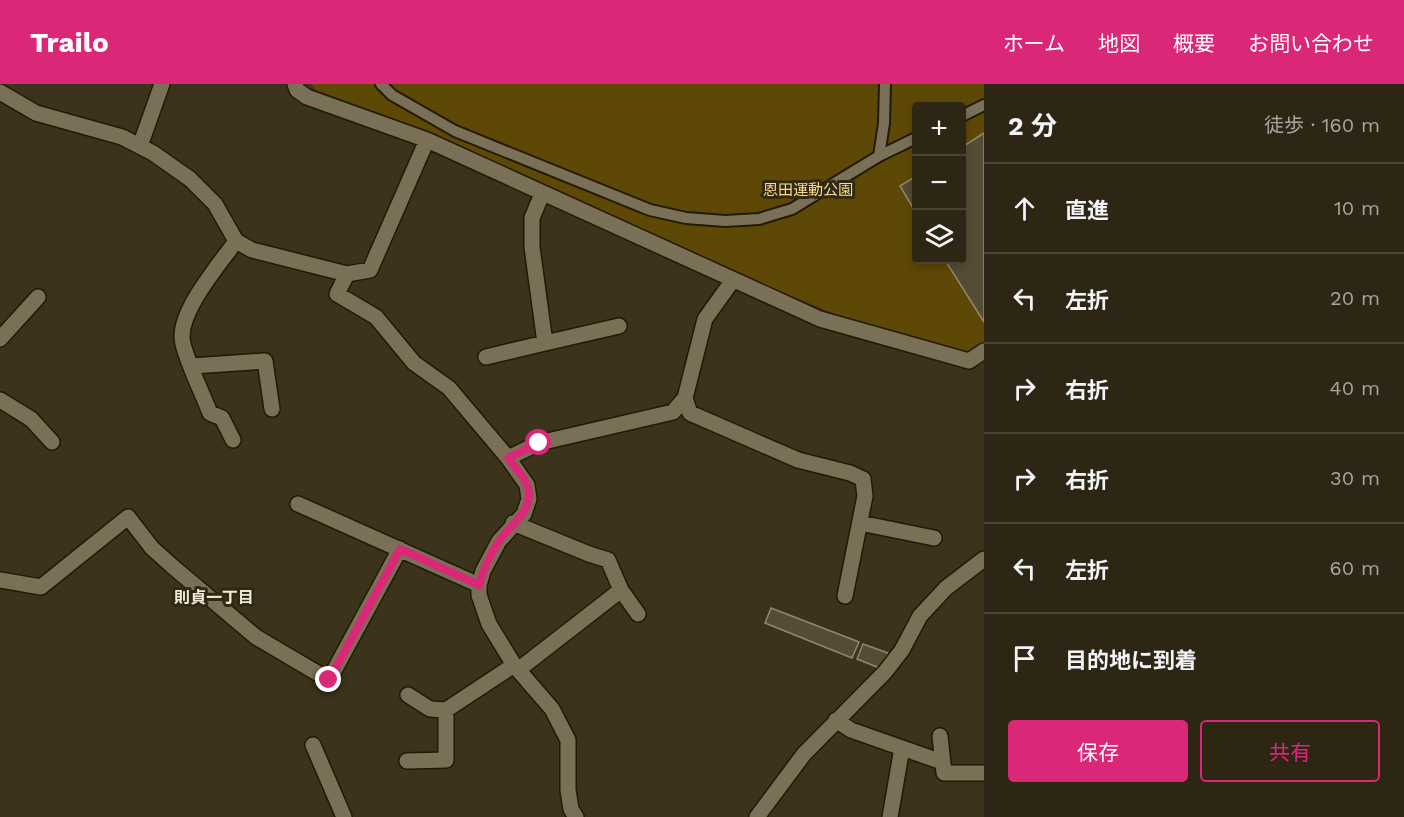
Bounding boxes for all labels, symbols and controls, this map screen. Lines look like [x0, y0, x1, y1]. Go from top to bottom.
text: Trailo [30, 26, 109, 59]
text: ホーム [1003, 31, 1065, 56]
text: 地図 [1098, 31, 1140, 56]
text: 概要 [1173, 31, 1215, 56]
text: お問い合わせ [1248, 31, 1374, 56]
map controls [912, 102, 966, 264]
button: + [912, 102, 966, 156]
text: 2 分 [1008, 111, 1057, 141]
text: 徒歩 · 160 m [1264, 113, 1380, 137]
button: − [912, 156, 966, 210]
park label: 恩田運動公園 [763, 181, 853, 199]
icon: ahead [1008, 192, 1041, 225]
text: 10 m [1334, 196, 1380, 220]
text: 直進 [1065, 198, 1109, 223]
button: layers [912, 210, 966, 264]
icon: left [1008, 282, 1041, 315]
text: 20 m [1330, 286, 1380, 310]
text: 左折 [1065, 288, 1109, 313]
icon: right [1008, 372, 1041, 405]
text: 40 m [1329, 376, 1380, 400]
text: 右折 [1065, 378, 1109, 403]
route start [525, 429, 551, 455]
icon: right [1008, 462, 1041, 495]
text: 30 m [1330, 466, 1380, 490]
text: 右折 [1065, 468, 1109, 493]
icon: left [1008, 552, 1041, 585]
text: 60 m [1330, 556, 1380, 580]
text: 左折 [1065, 558, 1109, 583]
district label: 則貞一丁目 [174, 588, 254, 607]
icon: arrive [1008, 642, 1041, 675]
text: 目的地に到着 [1065, 648, 1197, 673]
route end [315, 666, 341, 692]
button: 保存 [1008, 720, 1188, 782]
button: 共有 [1200, 720, 1380, 782]

